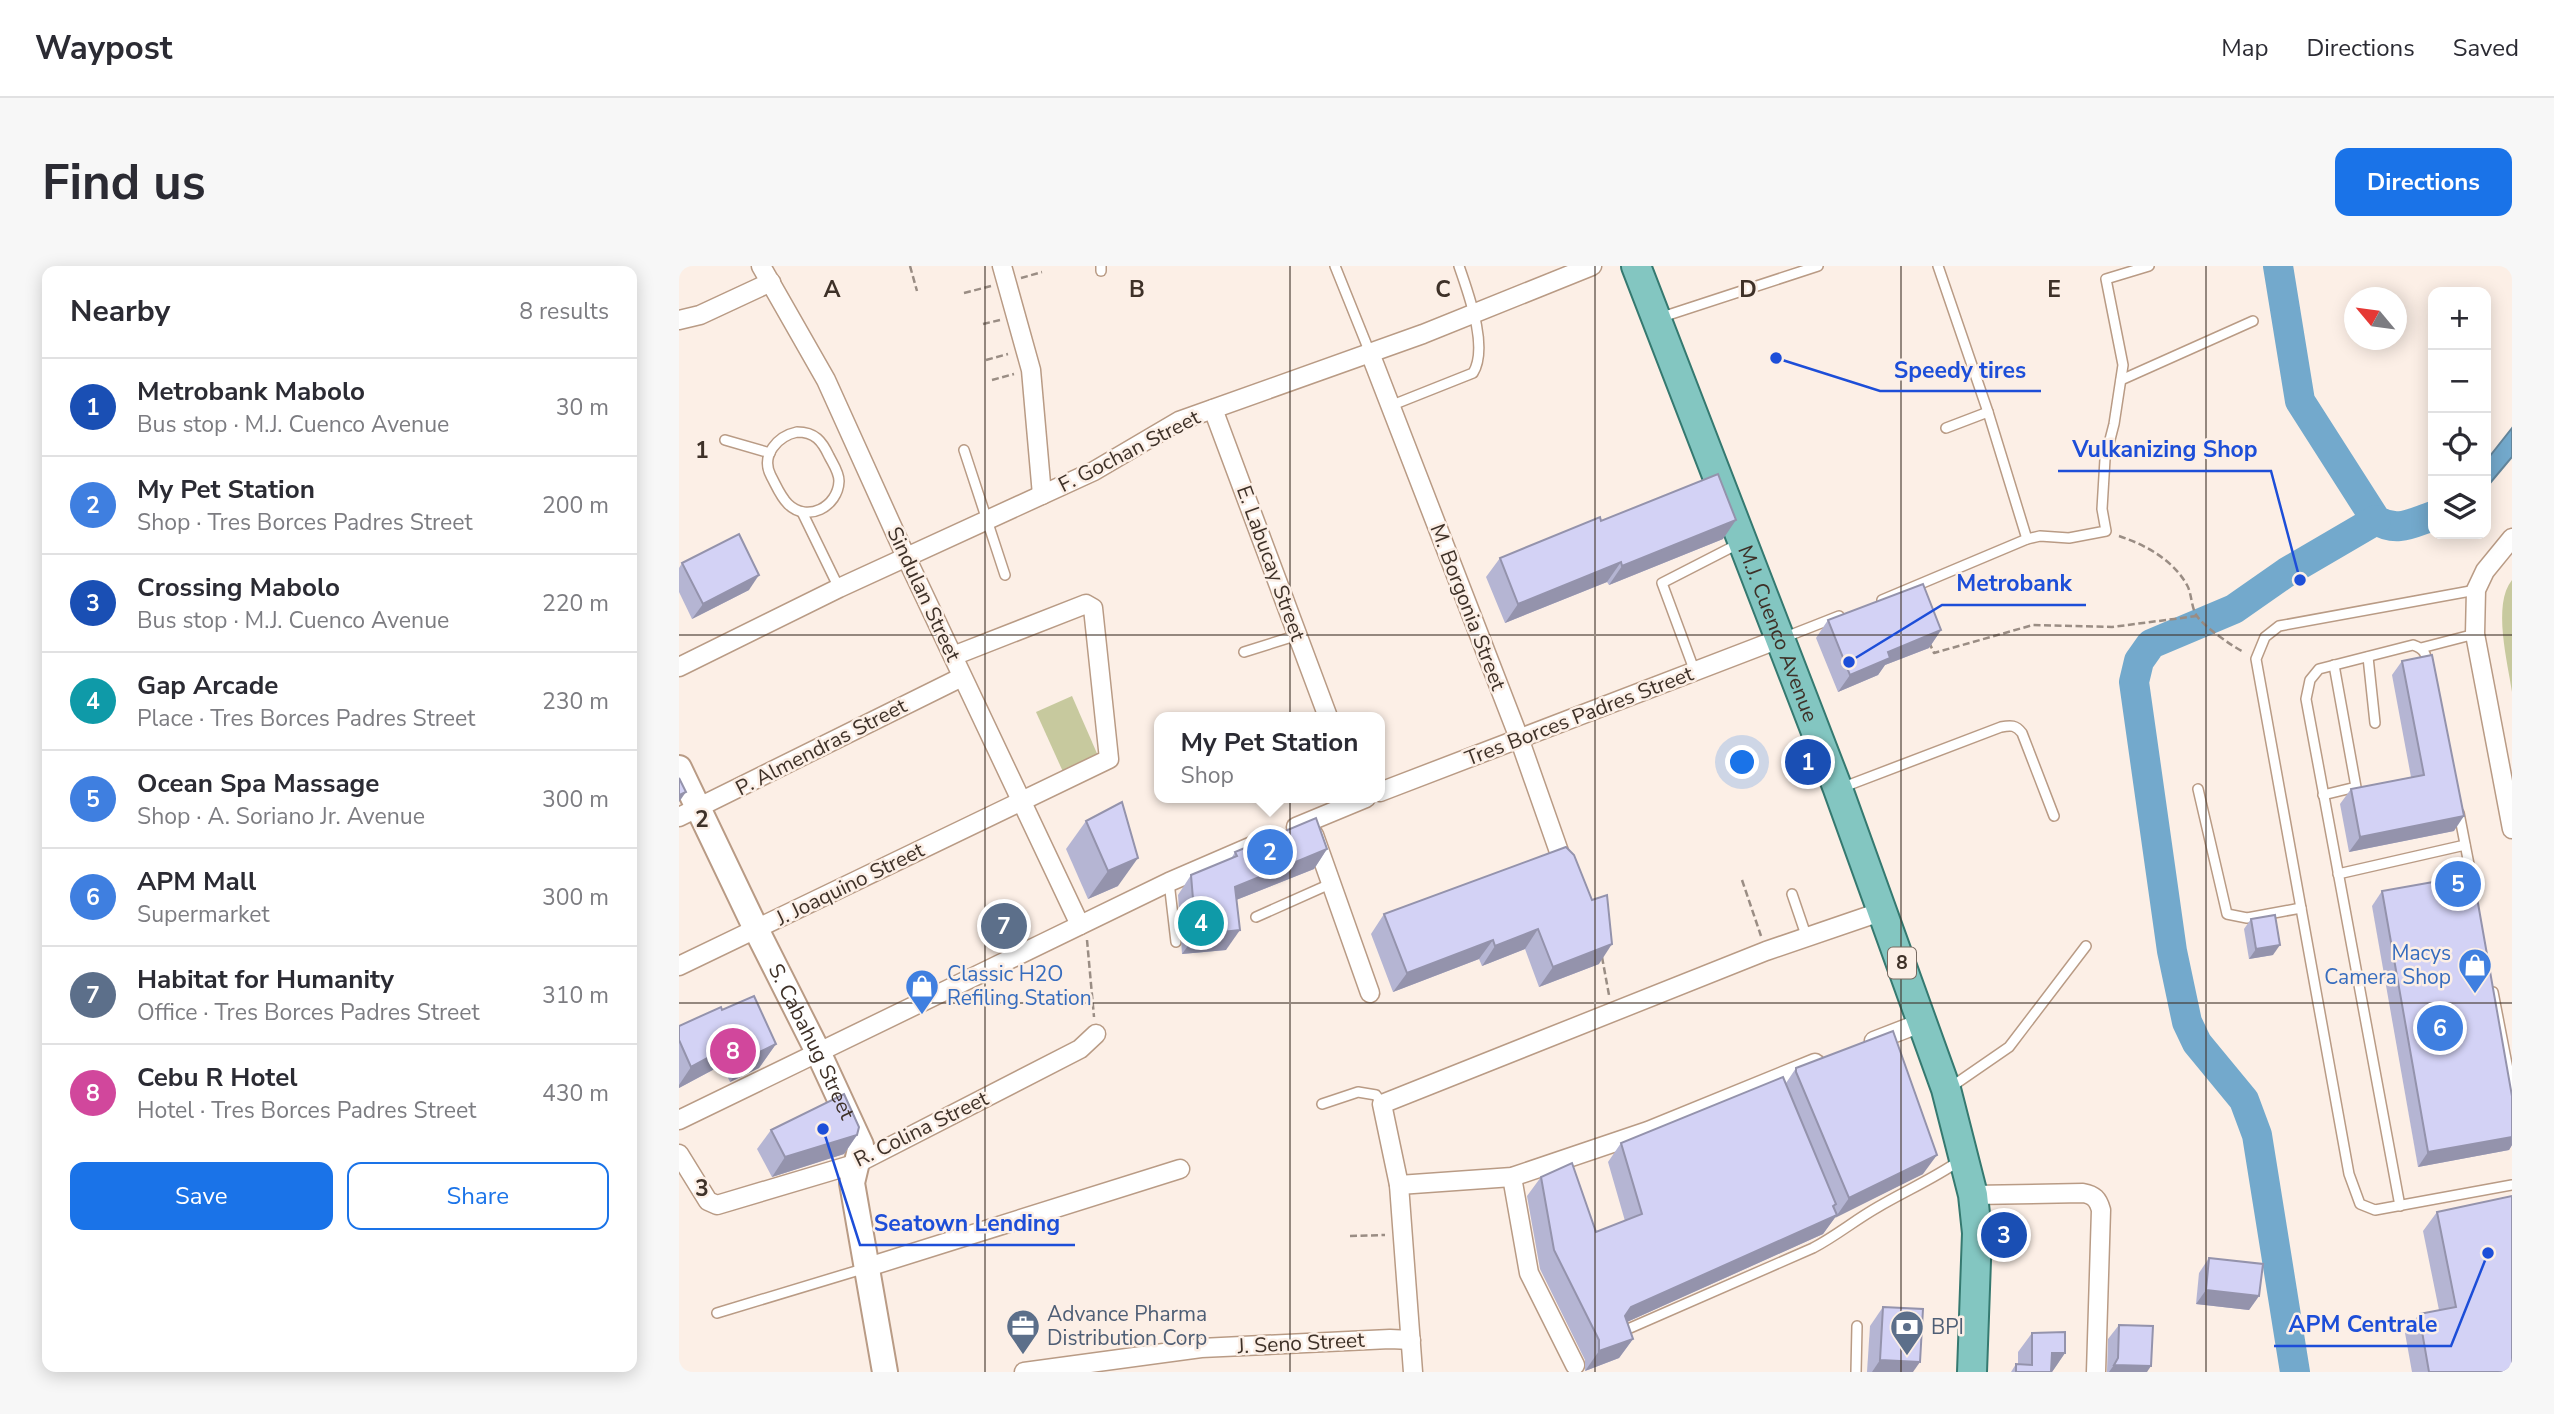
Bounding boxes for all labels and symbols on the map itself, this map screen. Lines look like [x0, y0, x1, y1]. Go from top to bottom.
text: A [823, 274, 841, 305]
text: B [1129, 274, 1145, 305]
text: C [1435, 274, 1451, 305]
text: D [1739, 274, 1757, 305]
text: E [2047, 274, 2061, 305]
north arrow [2344, 287, 2407, 350]
callout: Speedy tires [1880, 347, 2041, 391]
text: Speedy tires [1894, 355, 2026, 386]
street label: F. Gochan Street [1053, 403, 1205, 499]
callout: Vulkanizing Shop [2058, 427, 2271, 471]
text: Vulkanizing Shop [2071, 434, 2258, 465]
text: 1 [695, 435, 709, 466]
street label: E. Labucay Street [1230, 481, 1312, 645]
street label: M. Borgonia Street [1423, 520, 1513, 695]
street label: Sindulan Street [881, 522, 968, 667]
street label: M.J. Cuenco Avenue [1731, 541, 1825, 726]
callout: Metrobank [1942, 561, 2086, 605]
text: Metrobank [1956, 568, 2072, 599]
street label: Tres Borces Padres Street [1461, 659, 1698, 772]
street label: P. Almendras Street [731, 691, 912, 802]
pin: 1 [1785, 736, 1831, 788]
your location [1725, 745, 1759, 779]
text: 2 [695, 804, 709, 835]
pin: 2 [1247, 826, 1293, 878]
street label: J. Joaquino Street [770, 836, 929, 932]
pin: 5 [2435, 858, 2481, 910]
pin: 4 [1178, 897, 1224, 949]
pin: 7 [981, 900, 1027, 952]
place label: Macys Camera Shop [2324, 939, 2451, 991]
shop icon: Macys Camera Shop [2456, 946, 2494, 995]
road number: 8 [1888, 948, 1916, 978]
street label: S. Cabahug Street [762, 959, 862, 1125]
place label: Classic H2O Refiling Station [947, 960, 1092, 1012]
shop icon: Classic H2O Refiling Station [903, 967, 941, 1016]
pin: 6 [2417, 1002, 2463, 1054]
pin: 8 [710, 1025, 756, 1077]
street label: R. Colina Street [849, 1084, 993, 1174]
text: 3 [695, 1173, 709, 1204]
callout: Seatown Lending [860, 1201, 1075, 1245]
text: Seatown Lending [874, 1208, 1060, 1239]
pin: 3 [1981, 1209, 2027, 1261]
place label: Advance Pharma Distribution Corp [1047, 1300, 1207, 1352]
callout: APM Centrale [2274, 1302, 2451, 1346]
office icon: Advance Pharma Distribution Corp [1004, 1307, 1042, 1356]
bank icon: BPI [1888, 1308, 1926, 1357]
text: APM Centrale [2288, 1309, 2438, 1340]
place label: BPI [1931, 1313, 1964, 1341]
street label: J. Seno Street [1236, 1326, 1366, 1360]

